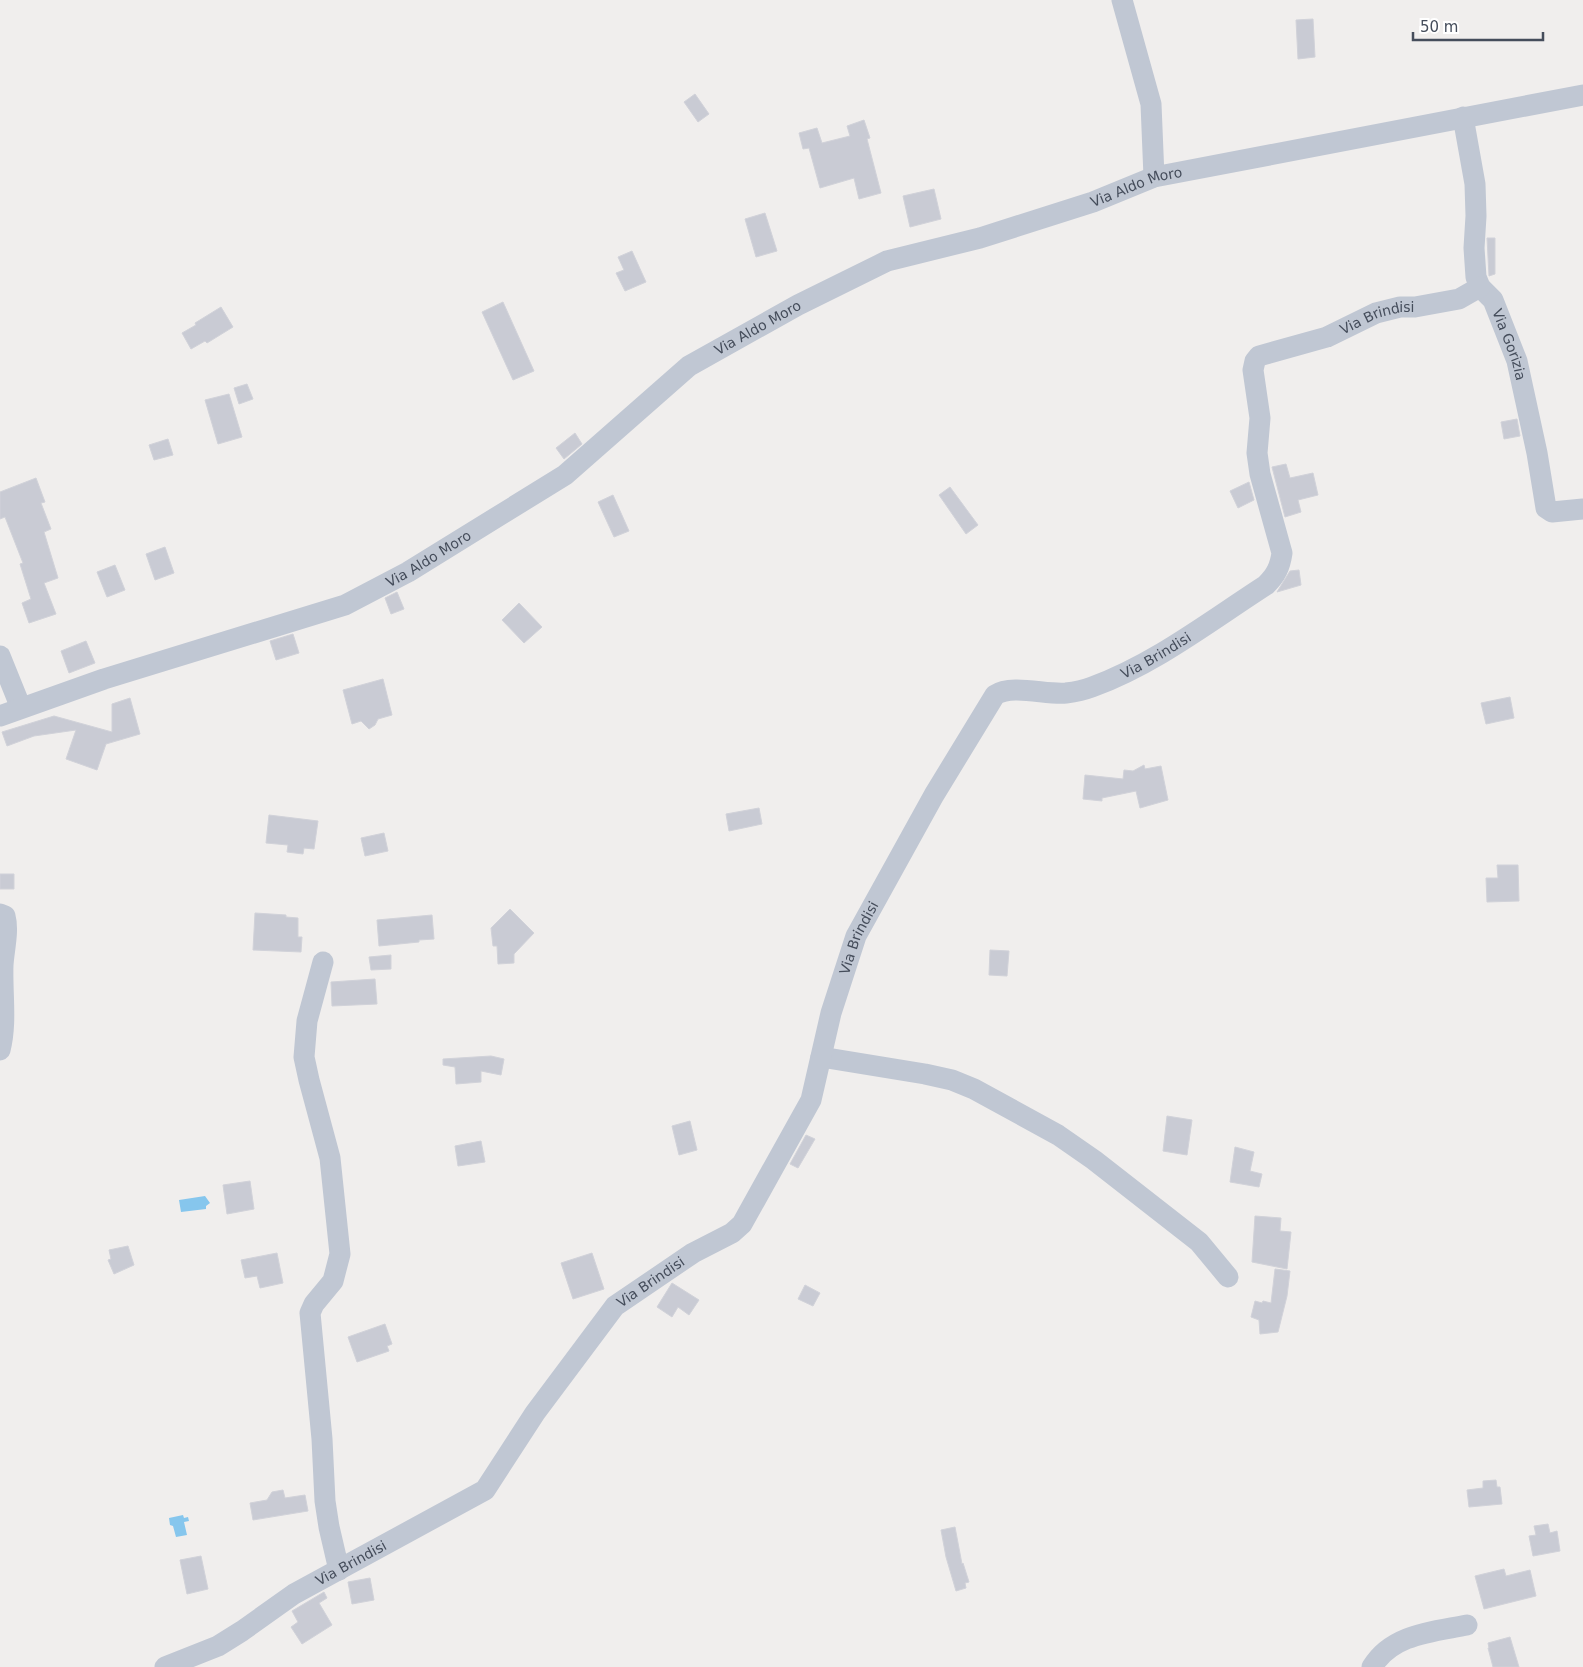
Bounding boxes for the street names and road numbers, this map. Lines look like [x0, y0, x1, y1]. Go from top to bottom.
street label: Via Aldo Moro [1088, 164, 1183, 210]
street label: Via Aldo Moro [712, 297, 804, 358]
street label: Via Brindisi [1337, 299, 1414, 337]
street label: Via Gorizia [1489, 306, 1529, 382]
street label: Via Aldo Moro [383, 527, 474, 590]
street label: Via Brindisi [1118, 629, 1194, 682]
street label: Via Brindisi [836, 899, 882, 976]
street label: Via Brindisi [614, 1253, 687, 1310]
street label: Via Brindisi [313, 1537, 389, 1589]

